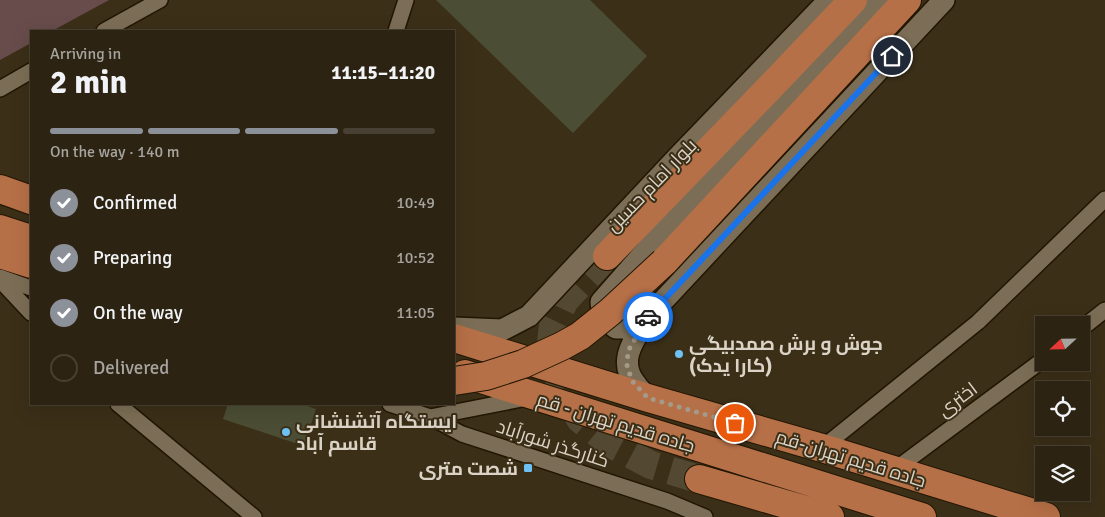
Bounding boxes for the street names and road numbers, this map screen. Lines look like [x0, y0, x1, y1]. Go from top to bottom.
street label: بلوار امام حسین [601, 134, 703, 238]
street label: اختری [933, 377, 982, 423]
street label: جاده قدیم تهران - قم [533, 387, 698, 459]
street label: کنارگذر شورآباد [493, 414, 612, 473]
street label: جاده قدیم تهران-قم [772, 425, 929, 494]

